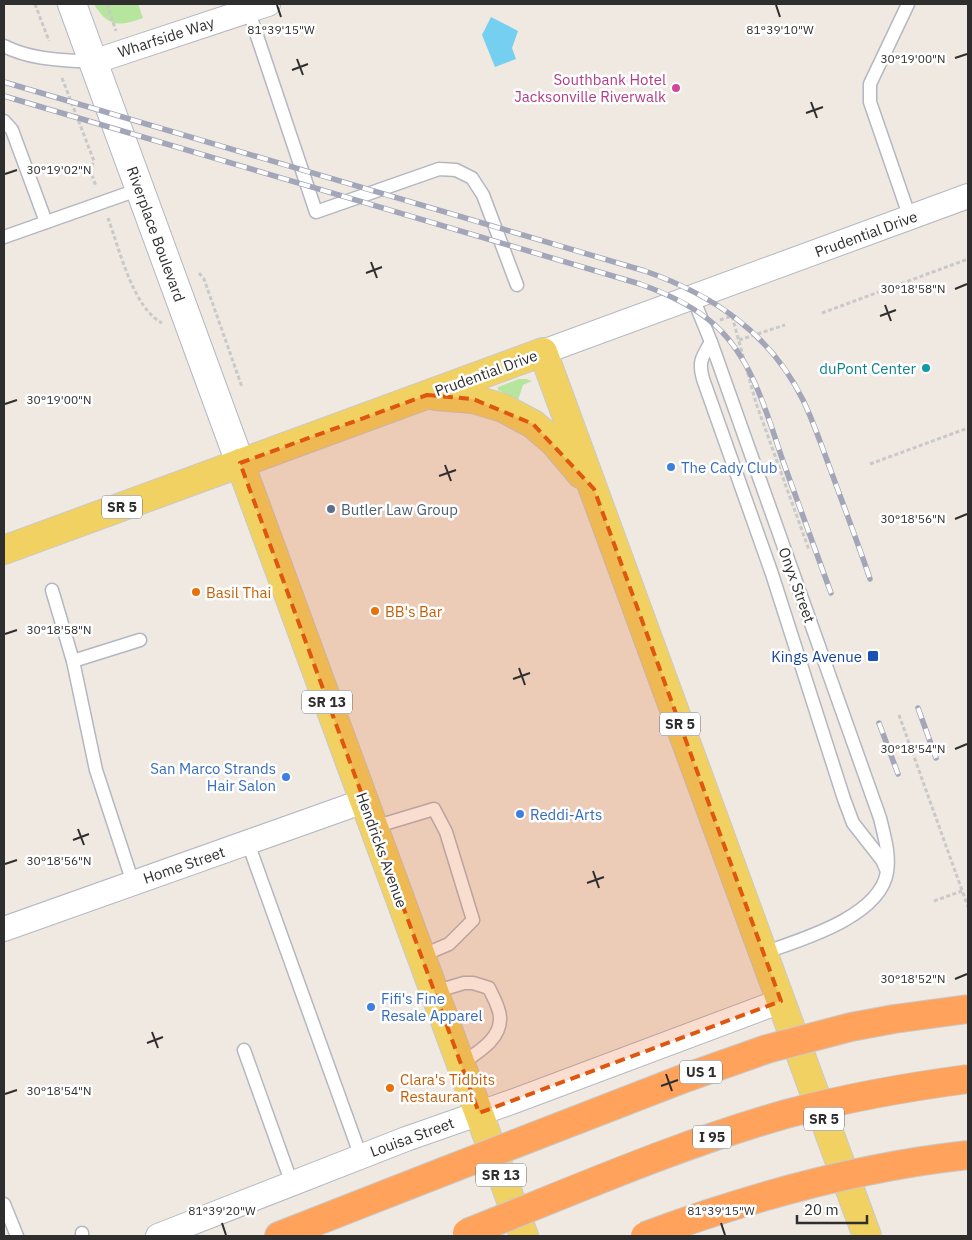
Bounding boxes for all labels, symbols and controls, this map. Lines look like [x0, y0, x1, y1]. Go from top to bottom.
street label: Wharfside Way [115, 12, 217, 62]
text: 81°39'15"W [247, 22, 315, 37]
text: 81°39'10"W [746, 22, 814, 37]
text: 30°19'00"N [880, 51, 946, 66]
place label: Southbank Hotel Jacksonville Riverwalk [514, 70, 666, 106]
marker: Southbank Hotel Jacksonville Riverwalk [670, 82, 682, 94]
text: 30°19'02"N [26, 162, 92, 177]
street label: Riverplace Boulevard [123, 164, 189, 304]
street label: Prudential Drive [812, 207, 920, 261]
text: 30°18'58"N [880, 281, 946, 296]
street label: Prudential Drive [432, 346, 540, 400]
place label: duPont Center [819, 359, 916, 378]
marker: duPont Center [920, 362, 932, 374]
text: 30°19'00"N [26, 392, 92, 407]
place label: The Cady Club [681, 458, 778, 477]
marker: The Cady Club [665, 461, 677, 473]
road number: SR 5 [102, 496, 142, 518]
place label: Butler Law Group [341, 500, 458, 519]
marker: Butler Law Group [325, 503, 337, 515]
text: 30°18'56"N [880, 511, 946, 526]
street label: Onyx Street [775, 545, 819, 625]
place label: Basil Thai [206, 583, 271, 602]
marker: Basil Thai [190, 586, 202, 598]
place label: BB's Bar [385, 602, 443, 621]
marker: BB's Bar [369, 605, 381, 617]
text: 30°18'58"N [26, 622, 92, 637]
place label: Kings Avenue [771, 647, 862, 666]
marker: Kings Avenue [866, 649, 880, 663]
road number: SR 13 [302, 690, 352, 714]
road number: SR 5 [660, 712, 700, 736]
text: 30°18'54"N [880, 741, 946, 756]
place label: San Marco Strands Hair Salon [150, 759, 276, 795]
marker: San Marco Strands Hair Salon [280, 771, 292, 783]
street label: Hendricks Avenue [352, 790, 412, 910]
place label: Reddi-Arts [530, 805, 602, 824]
marker: Reddi-Arts [514, 808, 526, 820]
street label: Home Street [141, 842, 227, 888]
text: 30°18'56"N [26, 853, 92, 868]
text: 30°18'52"N [880, 971, 946, 986]
place label: Fifi's Fine Resale Apparel [381, 989, 483, 1025]
marker: Fifi's Fine Resale Apparel [365, 1001, 377, 1013]
road number: US 1 [680, 1060, 722, 1084]
place label: Clara's Tidbits Restaurant [400, 1070, 495, 1106]
marker: Clara's Tidbits Restaurant [384, 1082, 396, 1094]
text: 30°18'54"N [26, 1083, 92, 1098]
road number: SR 5 [804, 1108, 844, 1130]
street label: Louisa Street [367, 1113, 457, 1161]
road number: I 95 [693, 1126, 731, 1148]
road number: SR 13 [476, 1164, 526, 1186]
scale bar [797, 1192, 867, 1224]
text: 20 m [804, 1200, 839, 1219]
text: 81°39'20"W [188, 1203, 256, 1218]
text: 81°39'15"W [687, 1203, 755, 1218]

